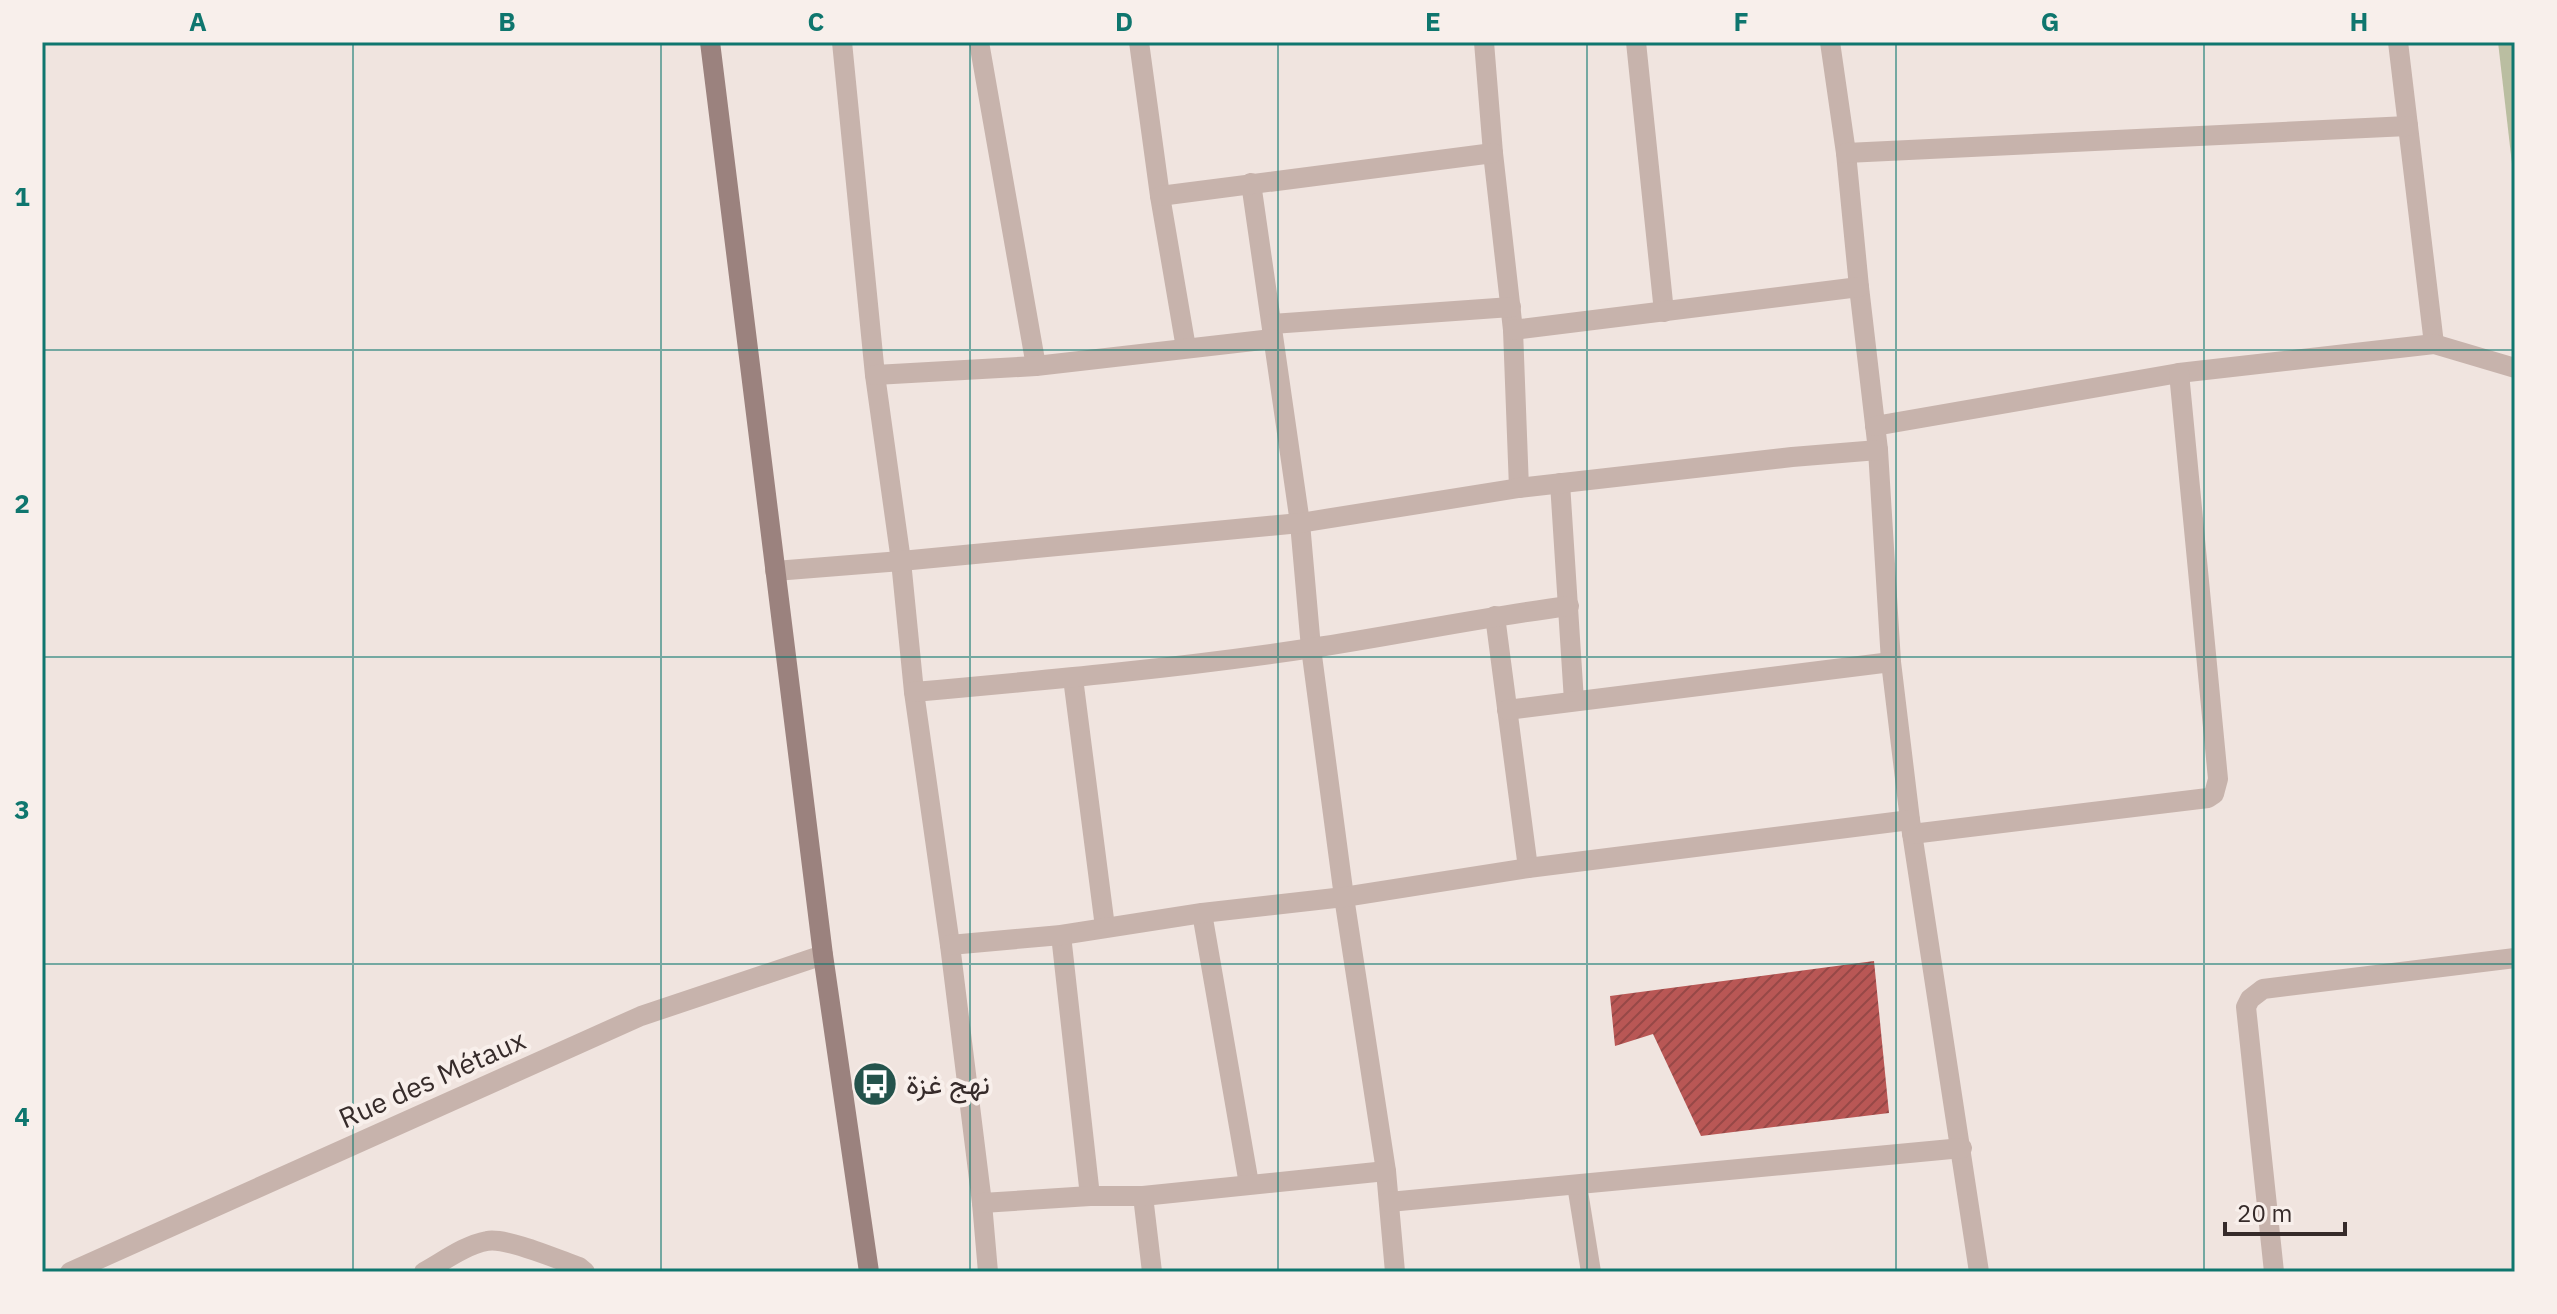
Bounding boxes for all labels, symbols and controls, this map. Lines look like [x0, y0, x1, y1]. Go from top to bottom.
text: A [189, 4, 207, 38]
text: B [498, 4, 516, 38]
text: C [808, 4, 825, 38]
text: D [1115, 4, 1133, 38]
text: E [1425, 4, 1441, 38]
text: F [1733, 4, 1749, 38]
text: G [2041, 4, 2059, 38]
text: H [2350, 4, 2368, 38]
text: 1 [14, 179, 30, 213]
text: 2 [14, 486, 30, 520]
text: 3 [14, 792, 30, 826]
street label: Rue des Métaux [333, 1021, 531, 1136]
bus stop icon: نهج غزة [851, 1060, 899, 1108]
place label: نهج غزة [906, 1065, 990, 1104]
text: 4 [14, 1099, 30, 1133]
scale bar [2225, 1186, 2345, 1236]
text: 20 m [2237, 1197, 2292, 1229]

